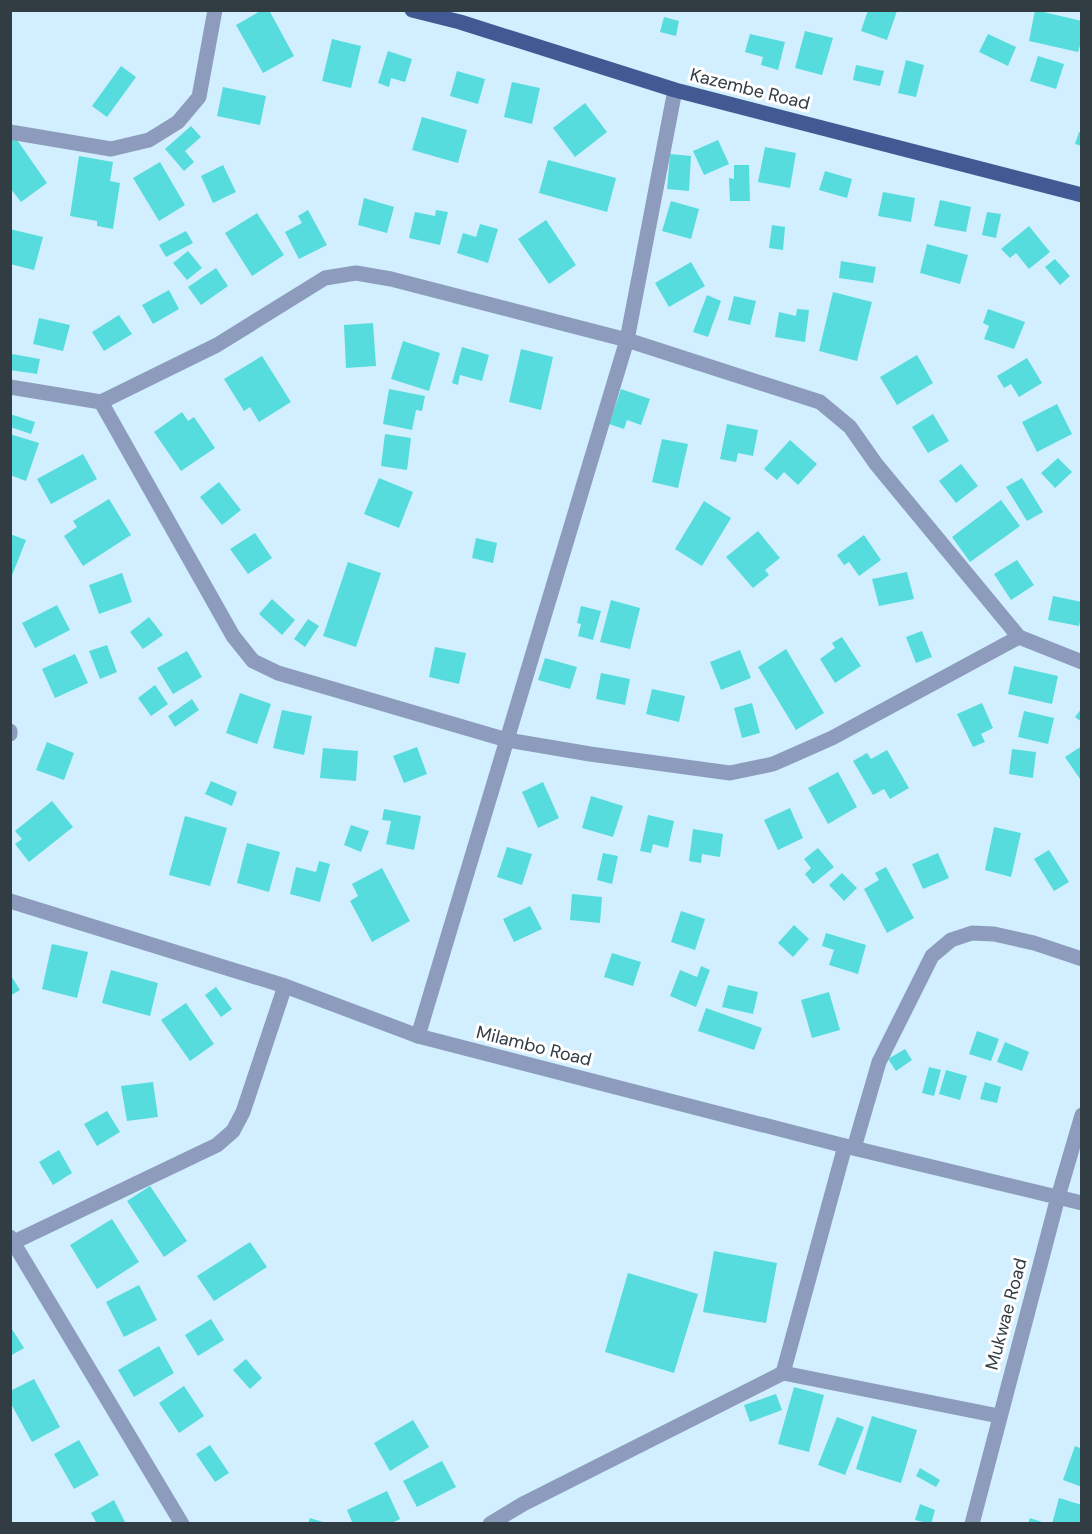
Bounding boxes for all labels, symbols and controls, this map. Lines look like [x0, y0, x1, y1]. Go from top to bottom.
street label: Kazembe Road [688, 63, 812, 115]
street label: Milambo Road [474, 1020, 594, 1072]
street label: Mukwae Road [980, 1256, 1032, 1372]

